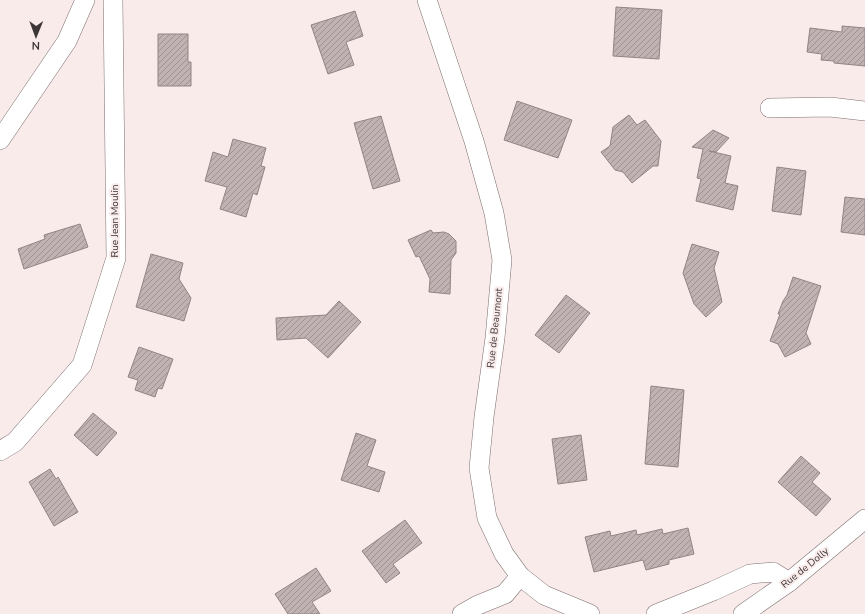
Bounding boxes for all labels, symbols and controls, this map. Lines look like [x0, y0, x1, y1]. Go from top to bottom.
north arrow [16, 16, 56, 56]
text: N [32, 38, 40, 53]
street label: Rue Jean Moulin [108, 185, 122, 257]
street label: Rue de Beaumont [484, 287, 506, 369]
street label: Rue de Dolly [778, 544, 833, 592]

